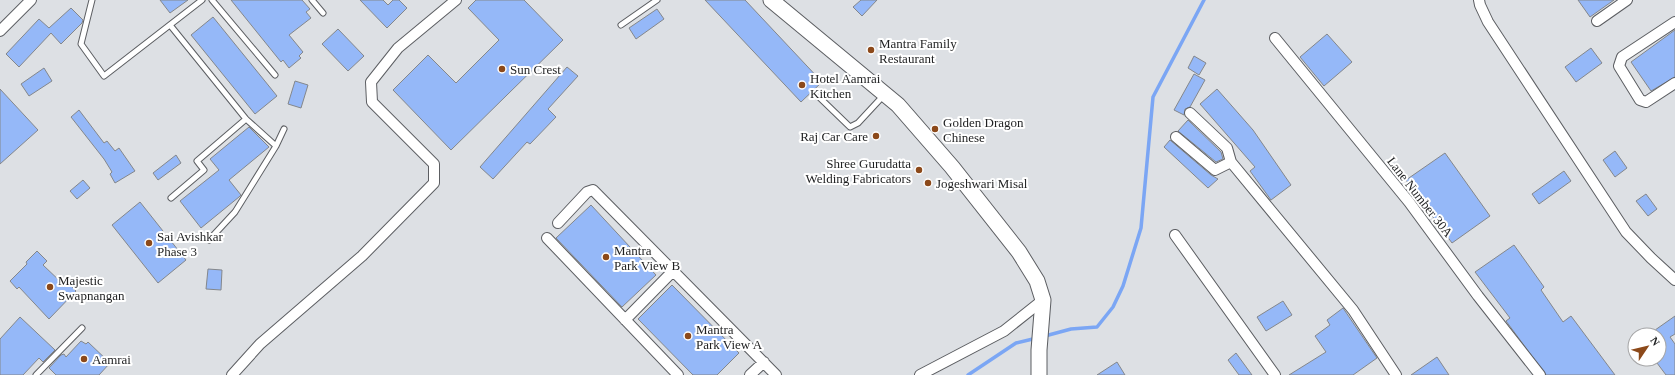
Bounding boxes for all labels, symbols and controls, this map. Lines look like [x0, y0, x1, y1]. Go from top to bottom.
place label: Mantra Family Restaurant [879, 36, 957, 66]
marker: Mantra Family Restaurant [866, 45, 876, 55]
place label: Sun Crest [510, 62, 561, 77]
marker: Sun Crest [497, 64, 507, 74]
place label: Hotel Aamrai Kitchen [810, 71, 881, 101]
marker: Hotel Aamrai Kitchen [797, 80, 807, 90]
place label: Golden Dragon Chinese [943, 115, 1024, 145]
marker: Golden Dragon Chinese [930, 124, 940, 134]
place label: Raj Car Care [800, 129, 868, 144]
marker: Raj Car Care [871, 131, 881, 141]
street label: Lane Number 30A [1384, 154, 1456, 241]
place label: Shree Gurudatta Welding Fabricators [806, 156, 911, 186]
marker: Shree Gurudatta Welding Fabricators [914, 165, 924, 175]
place label: Jogeshwari Misal [936, 176, 1028, 191]
marker: Jogeshwari Misal [923, 178, 933, 188]
place label: Sai Avishkar Phase 3 [157, 229, 224, 259]
marker: Sai Avishkar Phase 3 [144, 238, 154, 248]
place label: Mantra Park View B [614, 243, 680, 273]
marker: Mantra Park View B [601, 252, 611, 262]
place label: Majestic Swapnangan [58, 273, 125, 303]
marker: Majestic Swapnangan [45, 282, 55, 292]
place label: Mantra Park View A [696, 322, 763, 352]
north arrow [1627, 327, 1667, 367]
marker: Mantra Park View A [683, 331, 693, 341]
text: N [1648, 335, 1662, 348]
place label: Aamrai [92, 352, 131, 367]
marker: Aamrai [79, 354, 89, 364]

